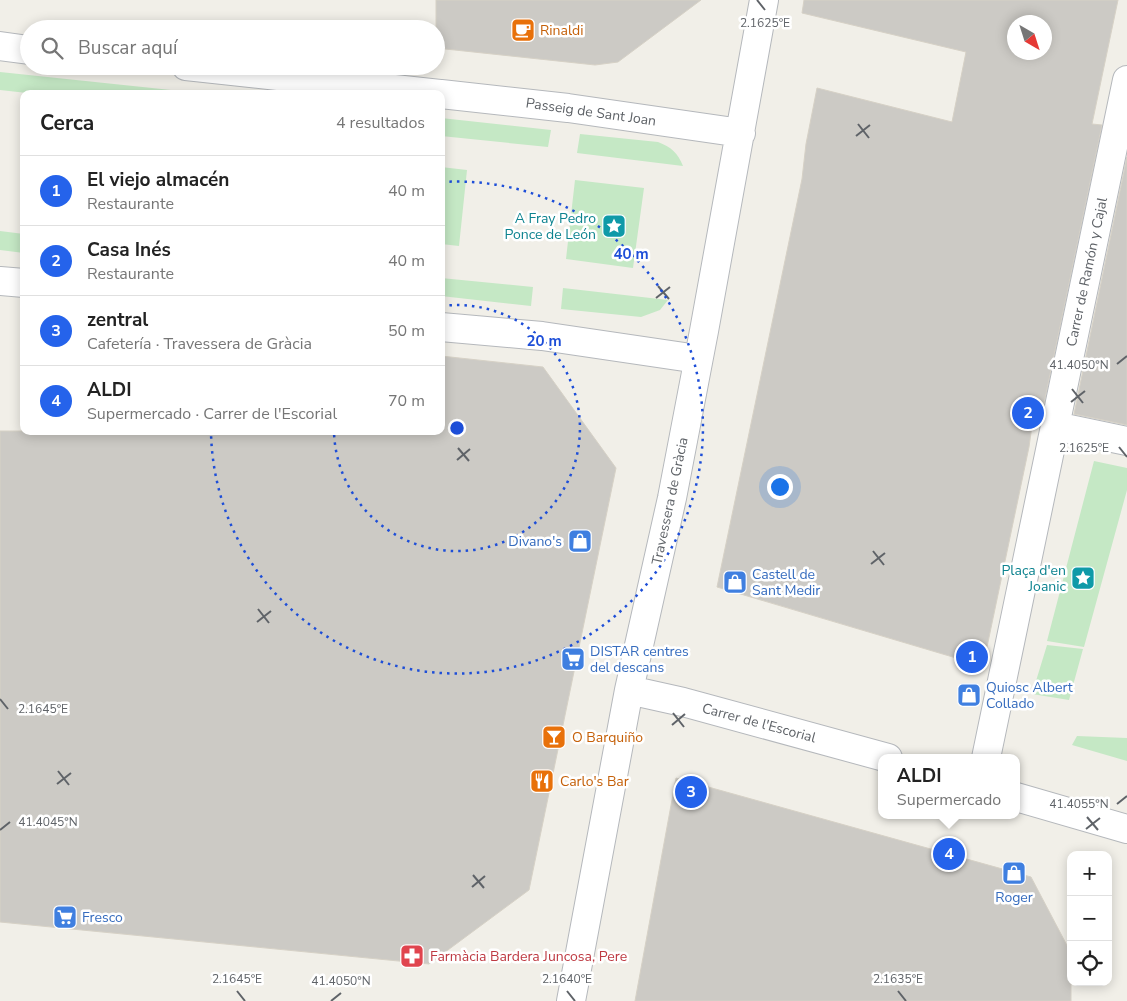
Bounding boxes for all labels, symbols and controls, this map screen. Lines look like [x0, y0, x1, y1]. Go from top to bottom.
text: 2.1625°E [740, 15, 790, 31]
north arrow [1007, 15, 1052, 60]
cafe icon: Rinaldi [510, 17, 536, 43]
search box [20, 20, 445, 75]
place label: Rinaldi [540, 21, 583, 40]
icon: search [38, 34, 66, 62]
text: Buscar aquí [78, 35, 177, 61]
street label: Passeig de Sant Joan [525, 93, 657, 131]
text: Cerca [40, 109, 94, 137]
text: 4 resultados [336, 112, 425, 134]
text: El viejo almacén [87, 167, 229, 193]
text: 1 [51, 180, 61, 202]
text: 40 m [388, 180, 425, 202]
text: Restaurante [87, 193, 174, 215]
street label: Carrer de Ramón y Cajal [1062, 195, 1112, 348]
place label: A Fray Pedro Ponce de León [504, 209, 596, 244]
place icon: A Fray Pedro Ponce de León [601, 213, 627, 239]
text: Casa Inés [87, 237, 171, 263]
text: 40 m [613, 244, 649, 264]
text: 2 [51, 250, 61, 272]
text: 40 m [388, 250, 425, 272]
text: Restaurante [87, 263, 174, 285]
text: zentral [87, 307, 148, 333]
text: 3 [51, 320, 61, 342]
text: 50 m [388, 320, 425, 342]
text: 20 m [526, 331, 562, 351]
text: Cafetería · Travessera de Gràcia [87, 333, 312, 355]
text: 41.4050°N [1049, 357, 1109, 373]
text: ALDI [87, 377, 132, 403]
text: 4 [51, 390, 61, 412]
text: 70 m [388, 390, 425, 412]
pin: 2 [1012, 394, 1044, 432]
text: Supermercado · Carrer de l'Escorial [87, 403, 337, 425]
centre of rings [448, 419, 466, 437]
street label: Travessera de Gràcia [647, 435, 693, 567]
text: 2.1625°E [1059, 440, 1109, 456]
your location [767, 474, 793, 500]
shop icon: Divano's [567, 528, 593, 554]
place label: Divano's [508, 532, 562, 551]
place label: Plaça d'en Joanic [1001, 561, 1067, 596]
place label: Castell de Sant Medir [752, 565, 820, 600]
place icon: Plaça d'en Joanic [1070, 565, 1096, 591]
shop icon: Castell de Sant Medir [722, 569, 748, 595]
pin: 1 [956, 638, 988, 676]
place label: DISTAR centres del descans [590, 642, 689, 677]
supermarket icon: DISTAR centres del descans [560, 646, 586, 672]
place label: Quiosc Albert Collado [986, 678, 1073, 713]
shop icon: Quiosc Albert Collado [956, 682, 982, 708]
street label: Carrer de l'Escorial [700, 699, 819, 748]
text: 2.1645°E [18, 701, 68, 717]
bar icon: O Barquiño [541, 724, 567, 750]
place label: O Barquiño [572, 728, 643, 747]
popup [878, 754, 1020, 819]
text: ALDI [897, 763, 942, 789]
restaurant icon: Carlo's Bar [529, 768, 555, 794]
place label: Carlo's Bar [560, 772, 629, 791]
pin: 3 [675, 773, 707, 811]
text: Supermercado [897, 789, 1001, 811]
text: 41.4055°N [1049, 796, 1109, 812]
text: 41.4045°N [18, 814, 78, 830]
pin: 4 [933, 835, 965, 873]
map controls [1067, 851, 1112, 986]
button: + [1067, 851, 1112, 896]
shop icon: Roger [1001, 860, 1027, 886]
place label: Roger [995, 888, 1033, 907]
button: − [1067, 896, 1112, 941]
supermarket icon: Fresco [52, 904, 78, 930]
place label: Fresco [82, 908, 123, 927]
button: locate [1067, 941, 1112, 986]
pharmacy icon: Farmàcia Bardera Juncosa, Pere [399, 943, 425, 969]
place label: Farmàcia Bardera Juncosa, Pere [430, 947, 627, 966]
text: 2.1645°E [212, 971, 262, 987]
text: 2.1640°E [542, 971, 592, 987]
text: 2.1635°E [873, 971, 923, 987]
text: 41.4050°N [311, 973, 371, 989]

